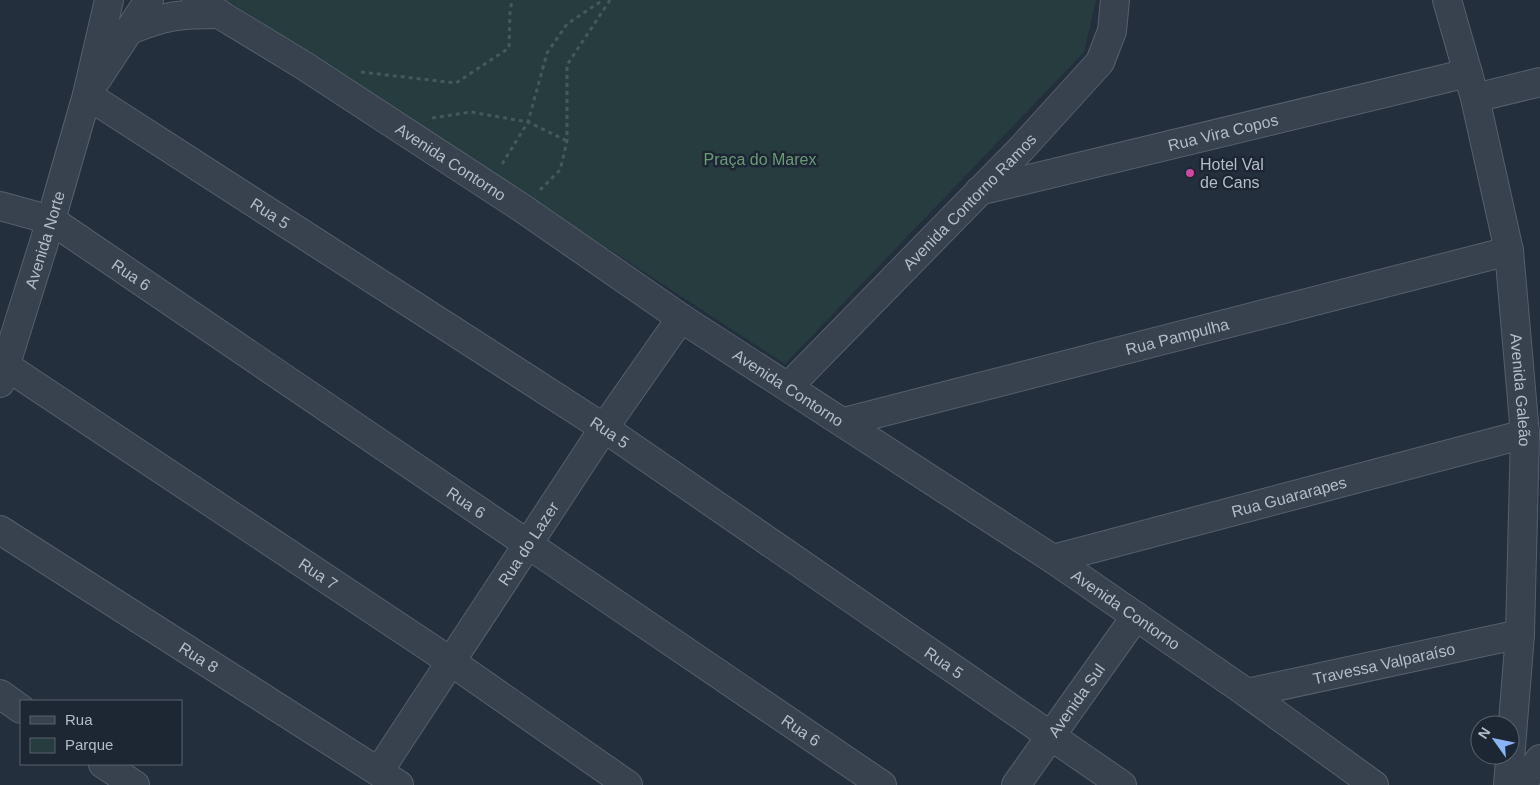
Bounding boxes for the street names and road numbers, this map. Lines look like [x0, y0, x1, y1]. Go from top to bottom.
street label: Rua Vira Copos [1166, 111, 1280, 154]
street label: Avenida Contorno [393, 120, 509, 204]
street label: Avenida Contorno Ramos [899, 130, 1039, 273]
street label: Avenida Norte [22, 189, 67, 291]
street label: Rua 5 [248, 194, 293, 232]
street label: Rua 6 [109, 256, 154, 294]
street label: Rua Pampulha [1124, 315, 1231, 358]
street label: Avenida Galeão [1508, 332, 1534, 447]
street label: Avenida Contorno [730, 346, 847, 430]
street label: Rua 5 [587, 413, 632, 451]
street label: Rua Guararapes [1229, 473, 1348, 520]
street label: Rua 6 [444, 483, 489, 521]
street label: Rua do Lazer [495, 498, 562, 588]
street label: Rua 7 [296, 555, 341, 592]
street label: Avenida Contorno [1069, 566, 1183, 653]
street label: Rua 8 [176, 638, 222, 676]
street label: Travessa Valparaíso [1311, 640, 1457, 687]
street label: Rua 5 [922, 643, 967, 682]
street label: Avenida Sul [1045, 661, 1108, 740]
street label: Rua 6 [779, 711, 824, 749]

